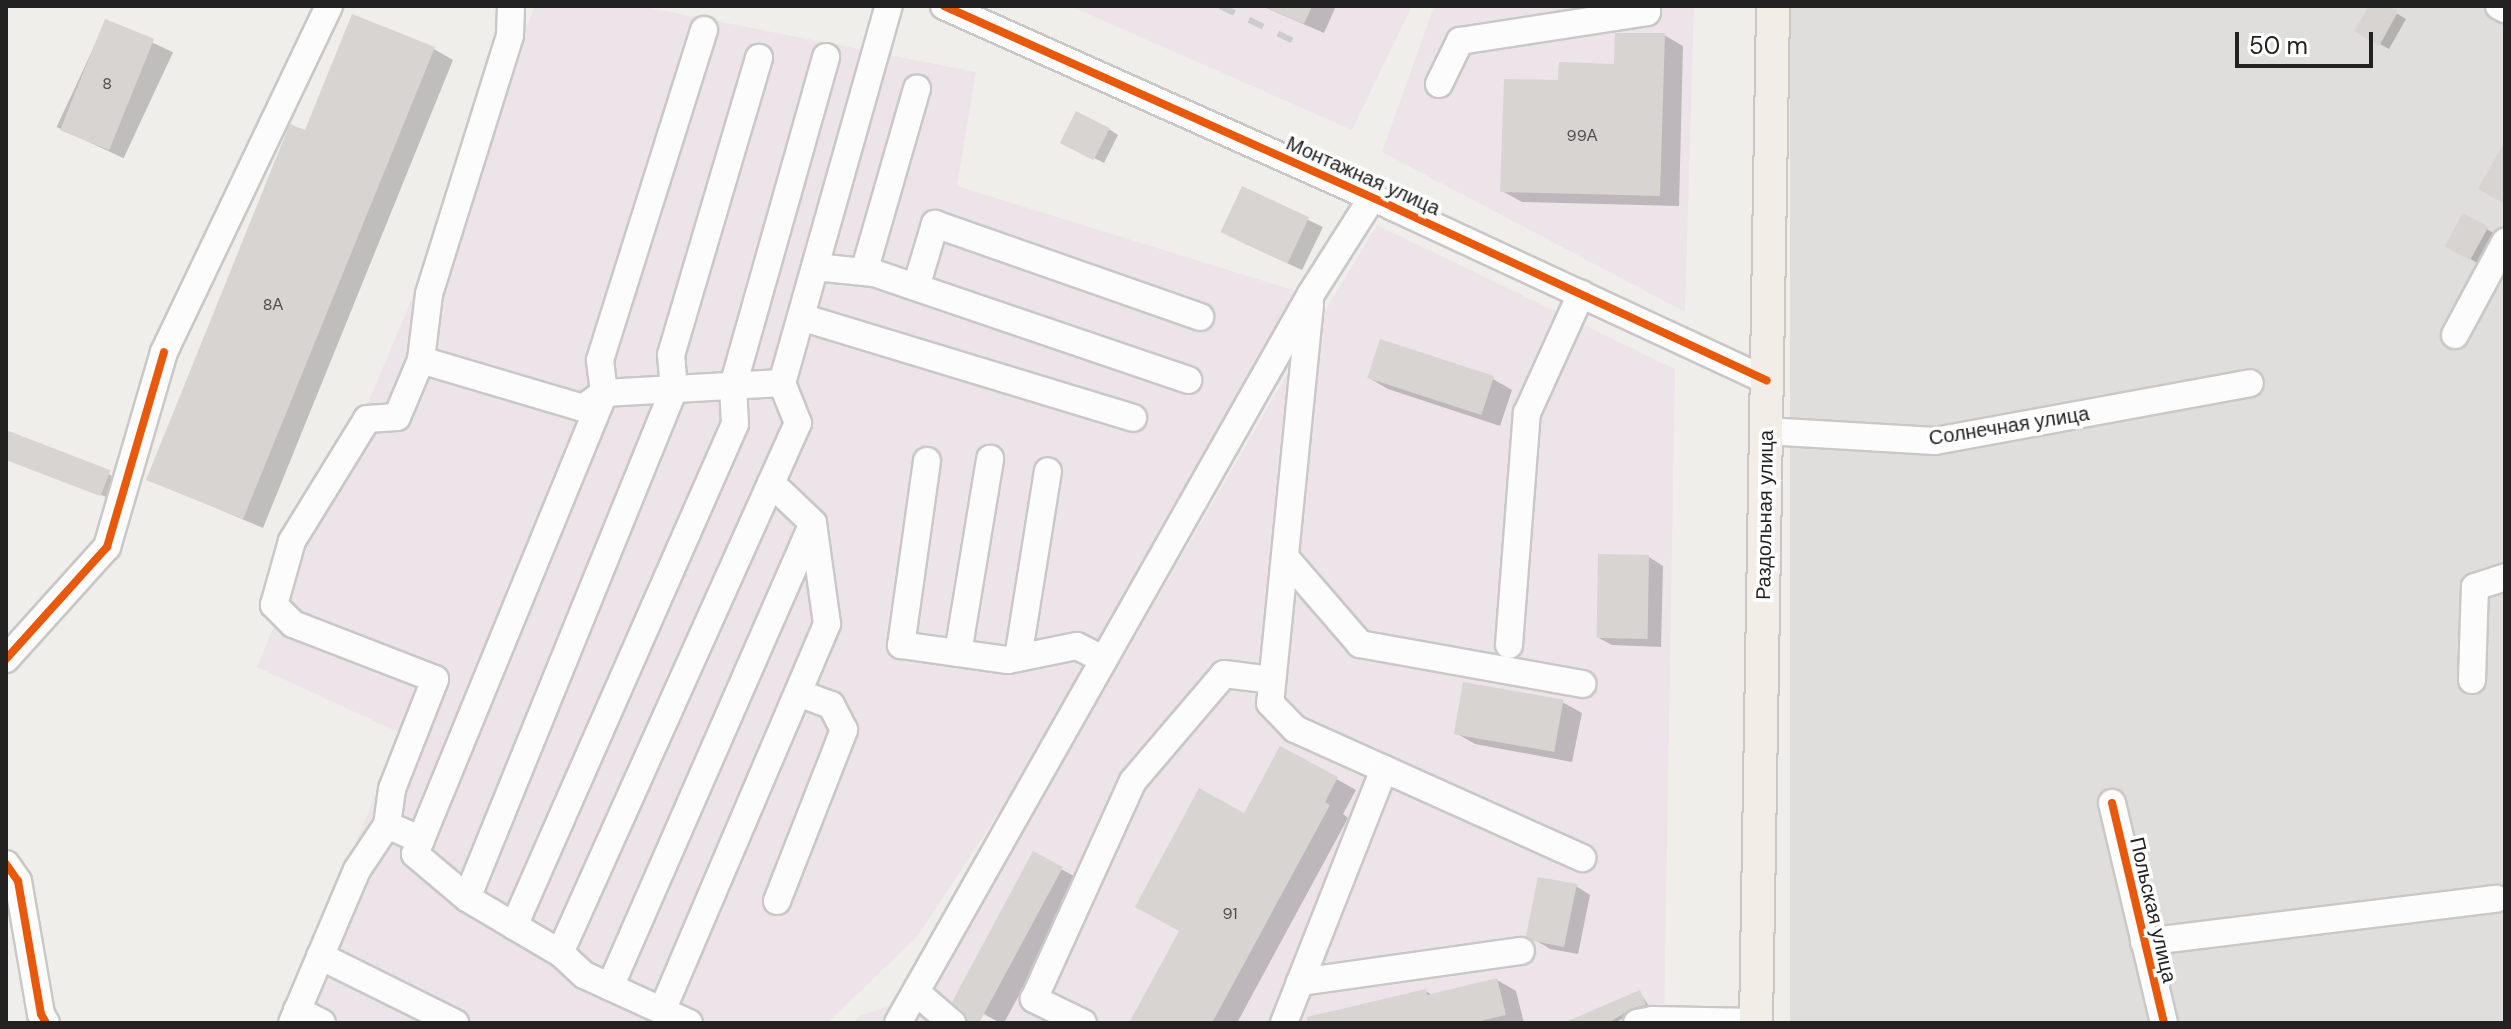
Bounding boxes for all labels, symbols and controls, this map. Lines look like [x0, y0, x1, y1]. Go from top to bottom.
scale bar [2239, 16, 2377, 66]
text: 50 m [2249, 30, 2308, 61]
house number: 8 [102, 74, 112, 94]
house number: 99А [1567, 126, 1597, 146]
street label: Монтажная улица [1282, 131, 1444, 221]
house number: 8А [263, 295, 283, 315]
street label: Солнечная улица [1927, 401, 2091, 451]
street label: Раздольная улица [1752, 430, 1778, 600]
street label: Польская улица [2125, 835, 2181, 985]
house number: 91 [1223, 904, 1237, 924]

